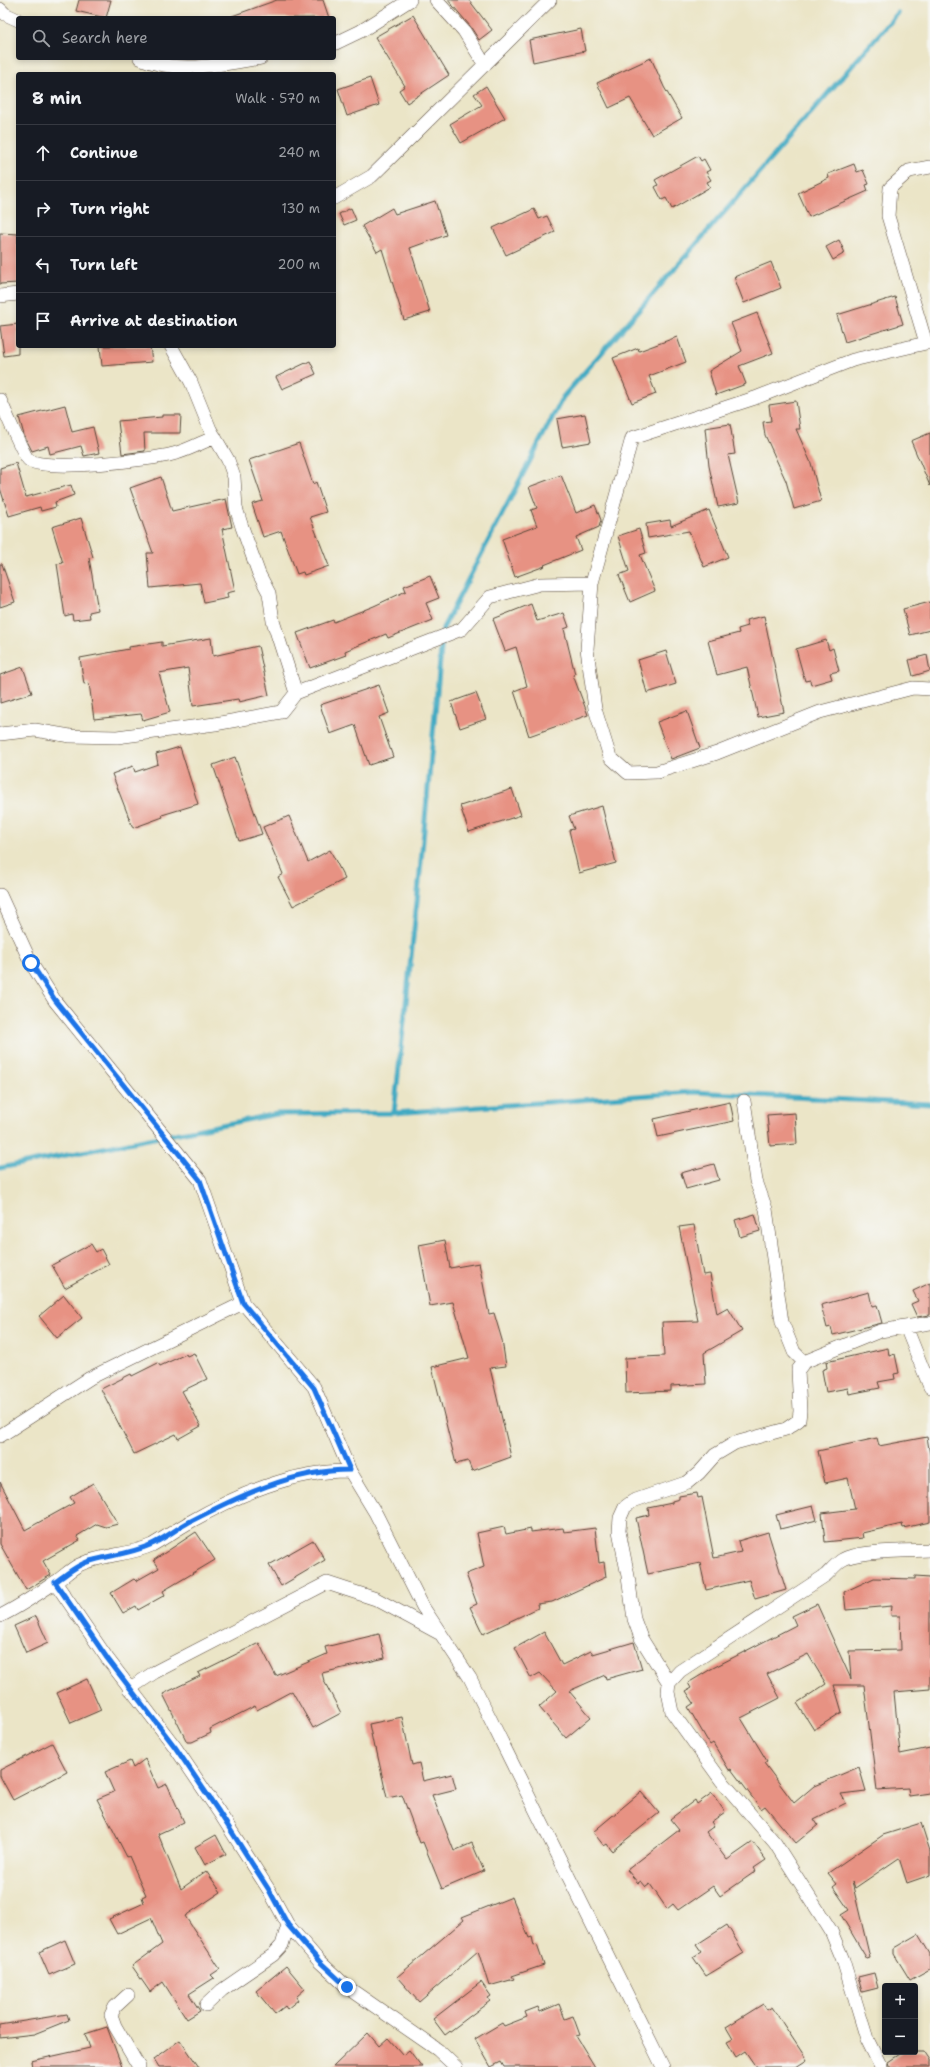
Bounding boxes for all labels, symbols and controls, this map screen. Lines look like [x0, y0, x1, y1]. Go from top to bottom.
search box [16, 16, 336, 60]
icon: search [30, 27, 52, 49]
text: Search here [62, 28, 148, 48]
text: 8 min [32, 87, 82, 109]
text: Walk · 570 m [235, 90, 320, 107]
icon: ahead [32, 142, 54, 164]
text: Continue [70, 143, 138, 163]
text: 240 m [278, 144, 320, 161]
icon: right [32, 198, 54, 220]
text: Turn right [70, 199, 150, 219]
text: 130 m [282, 200, 320, 217]
icon: left [32, 254, 54, 276]
text: Turn left [70, 255, 138, 275]
text: 200 m [278, 256, 320, 273]
icon: arrive [32, 310, 54, 332]
text: Arrive at destination [70, 311, 238, 331]
route start [22, 954, 40, 972]
route end [338, 1978, 356, 1996]
map controls [882, 1983, 918, 2055]
button: + [882, 1983, 918, 2019]
button: − [882, 2019, 918, 2055]

